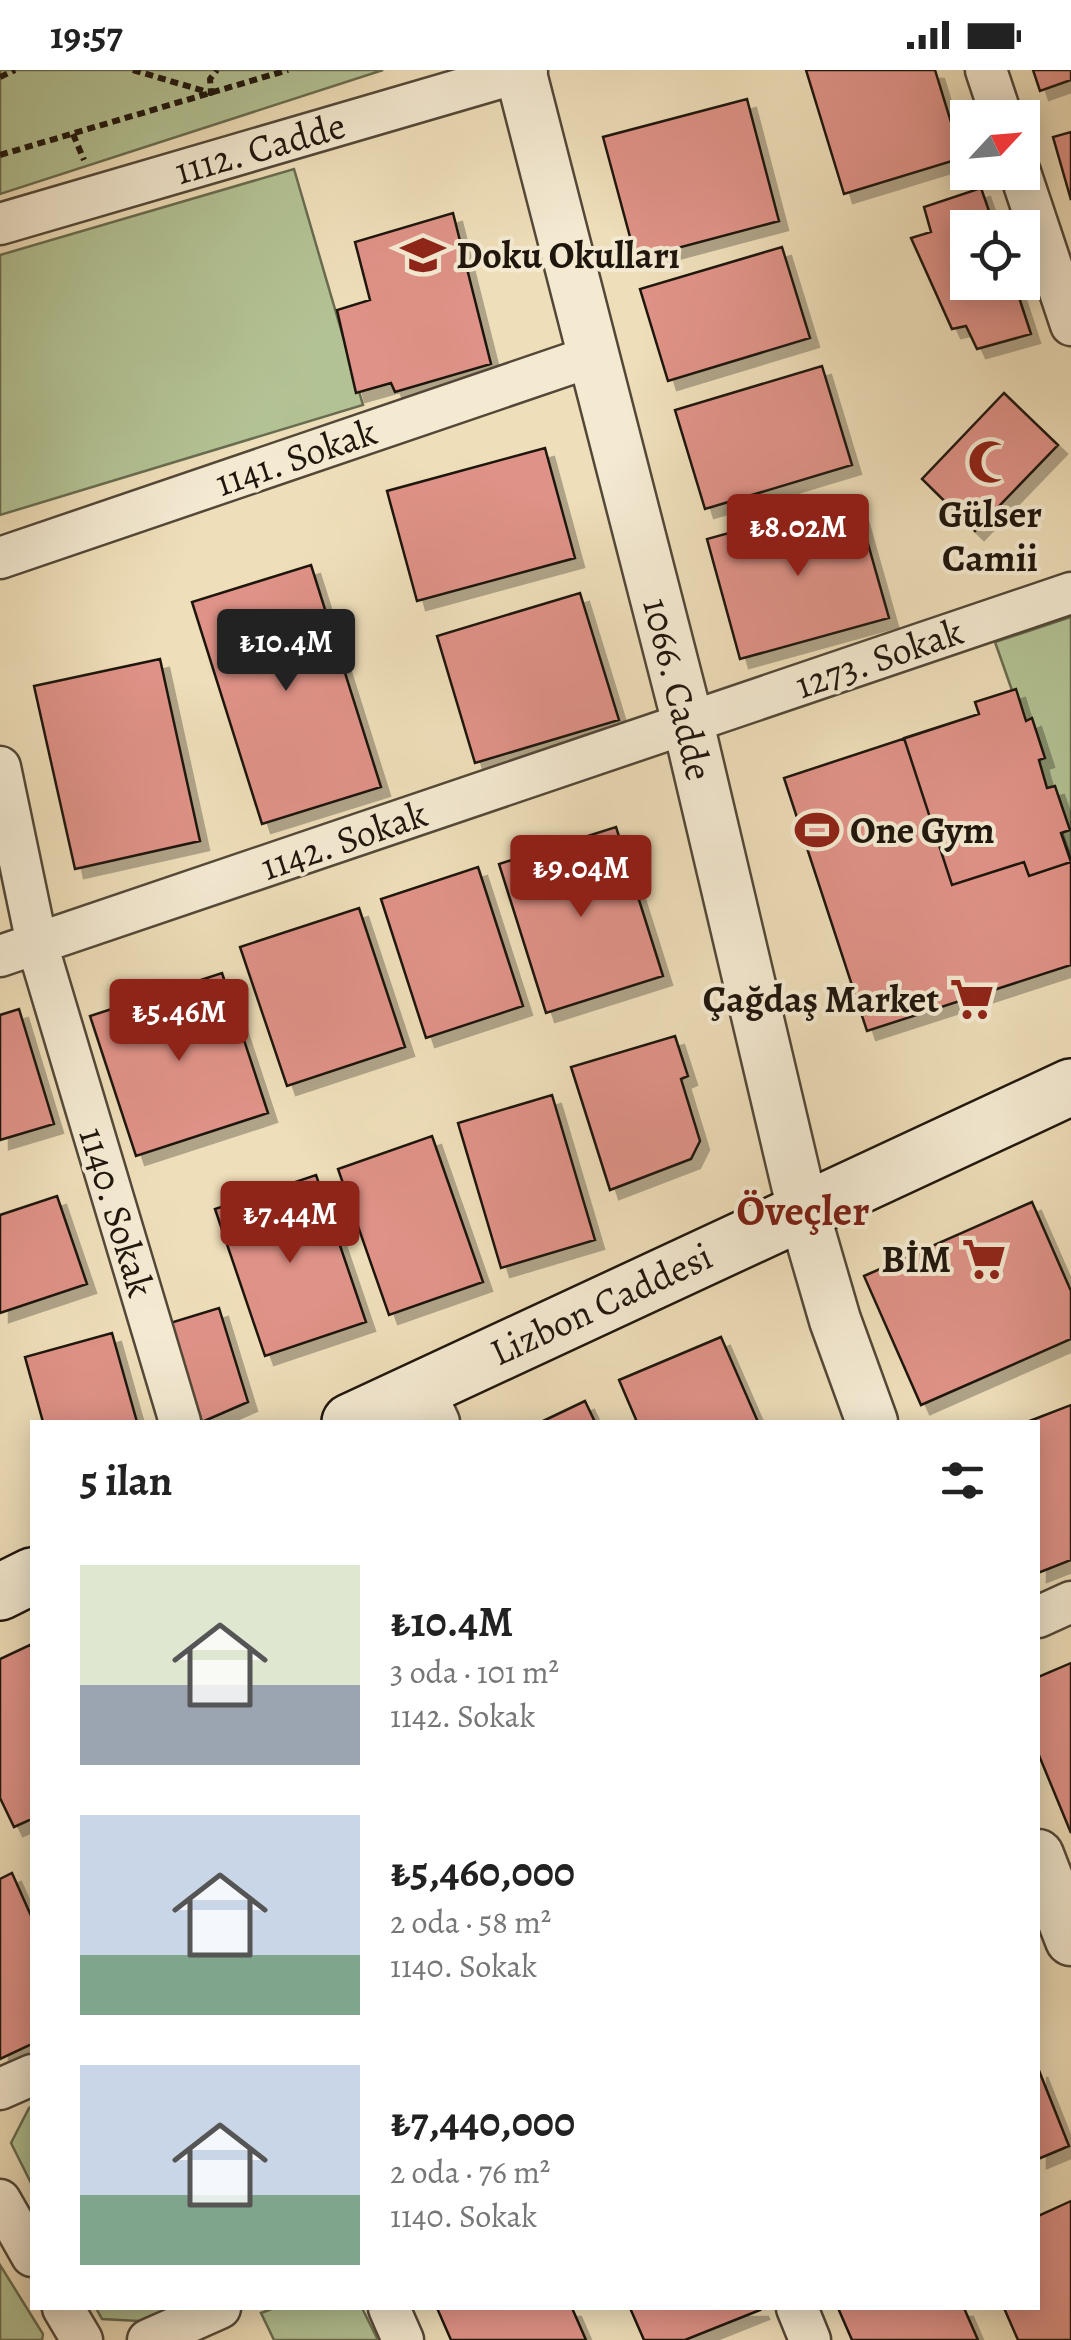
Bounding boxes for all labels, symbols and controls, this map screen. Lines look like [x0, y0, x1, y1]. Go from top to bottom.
text: 19:57 [50, 9, 123, 61]
street label: 1112. Cadde [169, 99, 351, 197]
north arrow [950, 100, 1040, 190]
map controls [950, 100, 1040, 300]
button: locate [950, 210, 1040, 300]
place label: Doku Okulları [456, 229, 680, 281]
school or university icon: Doku Okulları [399, 231, 447, 279]
street label: 1141. Sokak [208, 405, 384, 509]
mosque icon: Gülser Camii [966, 438, 1014, 486]
place label: Gülser Camii [938, 488, 1042, 584]
pin: ₺8.02M [717, 494, 879, 579]
text: ₺8.02M [749, 504, 847, 548]
street label: 1066. Cadde [630, 592, 726, 786]
street label: 1273. Sokak [788, 605, 970, 711]
pin: ₺10.4M [205, 609, 367, 694]
text: ₺10.4M [239, 619, 333, 663]
street label: 1142. Sokak [254, 787, 434, 893]
place label: One Gym [850, 804, 995, 856]
sports icon: One Gym [793, 806, 841, 854]
pin: ₺9.04M [500, 835, 662, 920]
text: ₺9.04M [532, 845, 630, 889]
place label: Çağdaş Market [703, 973, 939, 1025]
supermarket icon: Çağdaş Market [948, 975, 996, 1023]
pin: ₺5.46M [98, 979, 260, 1064]
text: ₺5.46M [132, 989, 226, 1033]
street label: 1140. Sokak [67, 1121, 167, 1303]
pin: ₺7.44M [209, 1181, 371, 1266]
district label: Öveçler [736, 1182, 870, 1239]
text: ₺7.44M [242, 1191, 338, 1235]
street label: Lizbon Caddesi [482, 1230, 720, 1378]
place label: BİM [881, 1233, 951, 1285]
supermarket icon: BİM [960, 1235, 1008, 1283]
text: 5 ilan [80, 1452, 172, 1509]
icon: filters [935, 1453, 990, 1508]
text: ₺10.4M [390, 1593, 513, 1650]
icon: home [160, 1605, 280, 1725]
text: 3 oda · 101 m² [390, 1650, 559, 1694]
text: 1142. Sokak [390, 1694, 535, 1738]
text: ₺5,460,000 [390, 1843, 575, 1900]
icon: home [160, 1855, 280, 1975]
text: 2 oda · 58 m² [390, 1900, 551, 1944]
text: 1140. Sokak [390, 1944, 537, 1988]
text: ₺7,440,000 [390, 2093, 575, 2150]
icon: home [160, 2105, 280, 2225]
text: 2 oda · 76 m² [390, 2150, 550, 2194]
text: 1140. Sokak [390, 2194, 537, 2238]

